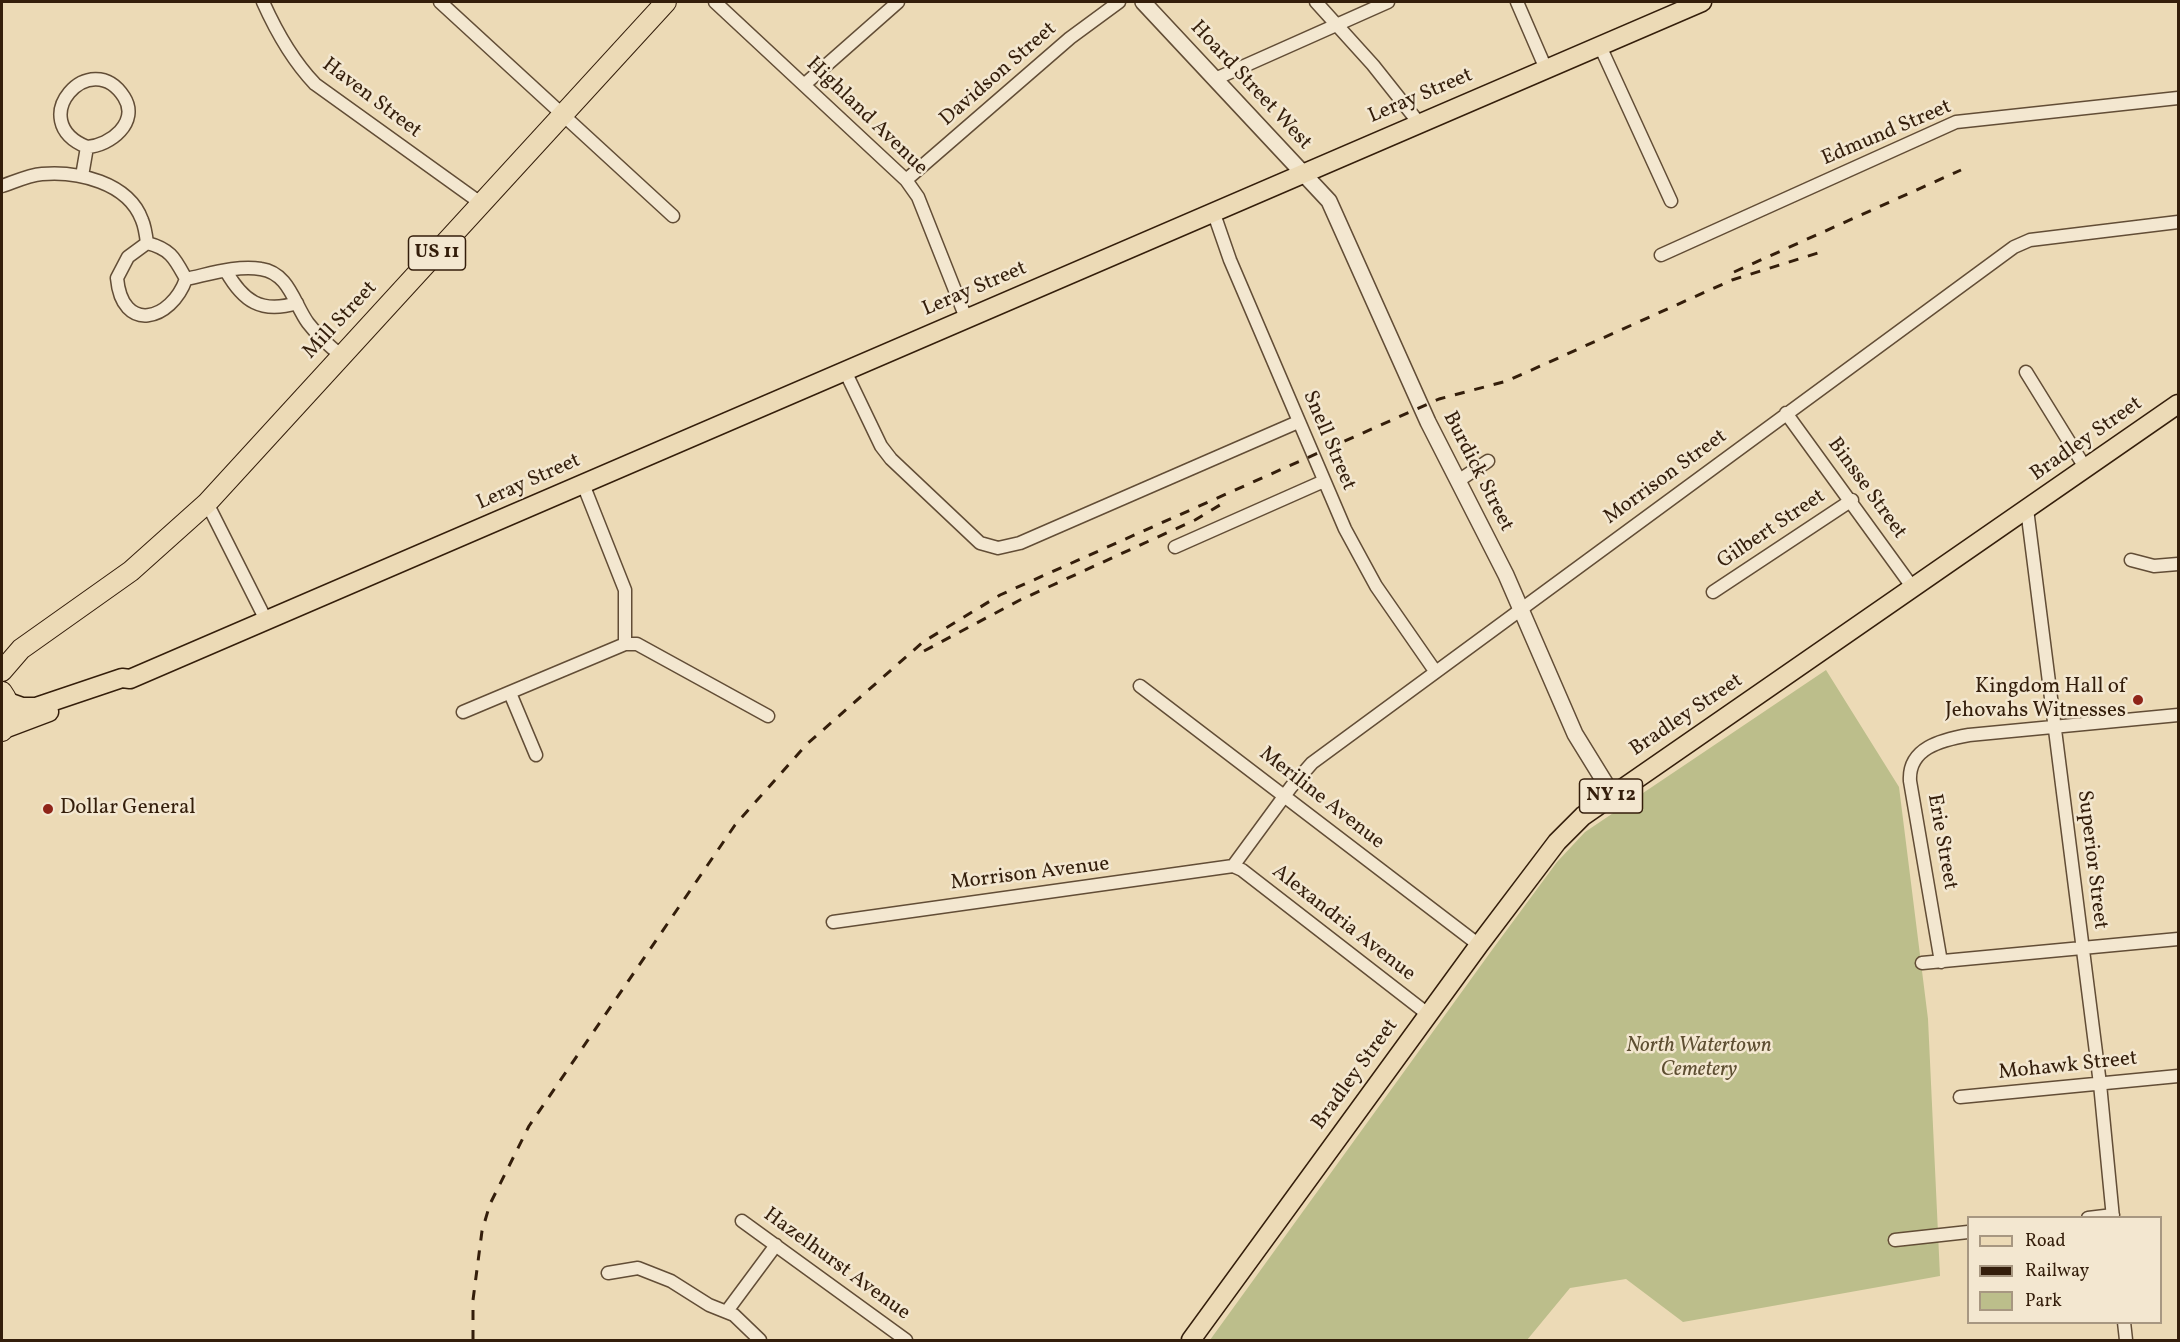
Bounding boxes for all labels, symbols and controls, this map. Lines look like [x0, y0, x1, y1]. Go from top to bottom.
street label: Hoard Street West [1184, 16, 1316, 156]
street label: Davidson Street [936, 17, 1062, 133]
street label: Haven Street [316, 53, 426, 145]
street label: Highland Avenue [800, 53, 932, 181]
street label: Leray Street [1365, 64, 1477, 130]
street label: Edmund Street [1818, 95, 1956, 173]
road number: US 11 [408, 236, 466, 270]
street label: Leray Street [919, 257, 1031, 323]
street label: Mill Street [298, 277, 384, 365]
street label: Snell Street [1296, 387, 1360, 495]
street label: Bradley Street [2026, 392, 2148, 488]
street label: Burdick Street [1436, 408, 1518, 536]
street label: Morrison Street [1599, 425, 1733, 531]
street label: Binsse Street [1821, 433, 1911, 545]
street label: Leray Street [473, 449, 585, 517]
street label: Gilbert Street [1713, 485, 1831, 575]
street label: Bradley Street [1626, 669, 1748, 763]
place label: Kingdom Hall of Jehovahs Witnesses [1945, 675, 2126, 725]
marker: Kingdom Hall of Jehovahs Witnesses [2131, 693, 2145, 707]
street label: Meriline Avenue [1253, 742, 1389, 856]
road number: NY 12 [1580, 779, 1642, 813]
street label: Superior Street [2070, 789, 2112, 931]
street label: Erie Street [1920, 792, 1962, 892]
place label: Dollar General [60, 796, 196, 822]
marker: Dollar General [41, 802, 55, 816]
street label: Morrison Avenue [949, 853, 1111, 897]
street label: Alexandria Avenue [1266, 860, 1420, 988]
street label: Bradley Street [1307, 1015, 1405, 1135]
park label: North Watertown Cemetery [1626, 1034, 1772, 1084]
street label: Mohawk Street [1997, 1047, 2139, 1087]
street label: Hazelhurst Avenue [758, 1203, 914, 1327]
legend [1967, 1216, 2162, 1324]
text: Road [2025, 1229, 2066, 1254]
text: Railway [2025, 1259, 2089, 1284]
text: Park [2025, 1289, 2062, 1314]

